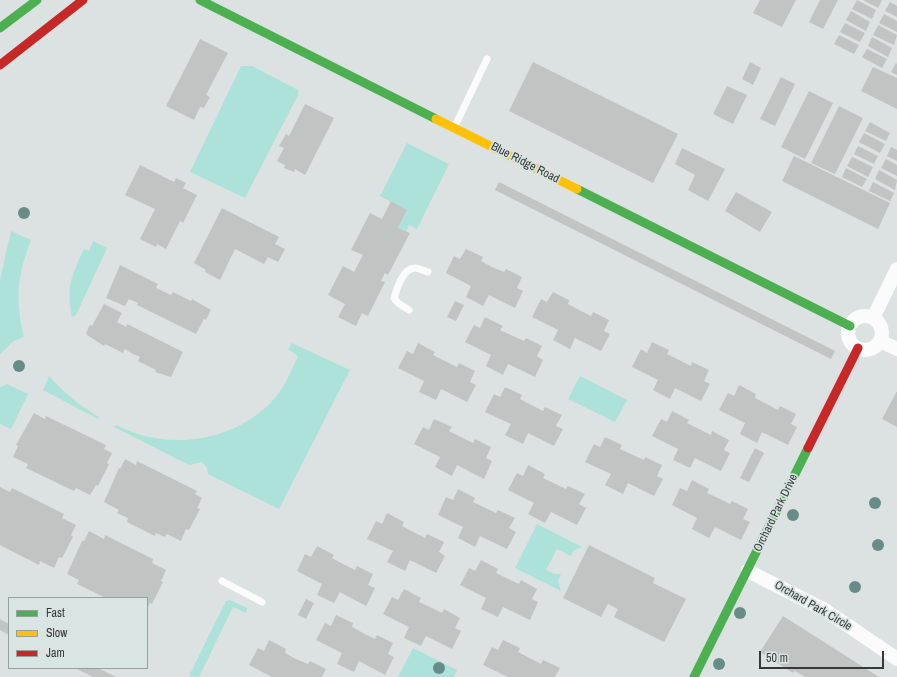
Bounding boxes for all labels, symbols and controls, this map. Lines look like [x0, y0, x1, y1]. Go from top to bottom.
street label: Blue Ridge Road [488, 140, 562, 186]
street label: Orchard Park Drive [751, 472, 801, 554]
street label: Orchard Park Circle [772, 578, 854, 634]
legend [8, 597, 148, 669]
text: Fast [46, 605, 65, 621]
text: Slow [46, 625, 67, 641]
scale bar [761, 643, 886, 669]
text: Jam [46, 645, 65, 661]
text: 50 m [766, 650, 788, 666]

